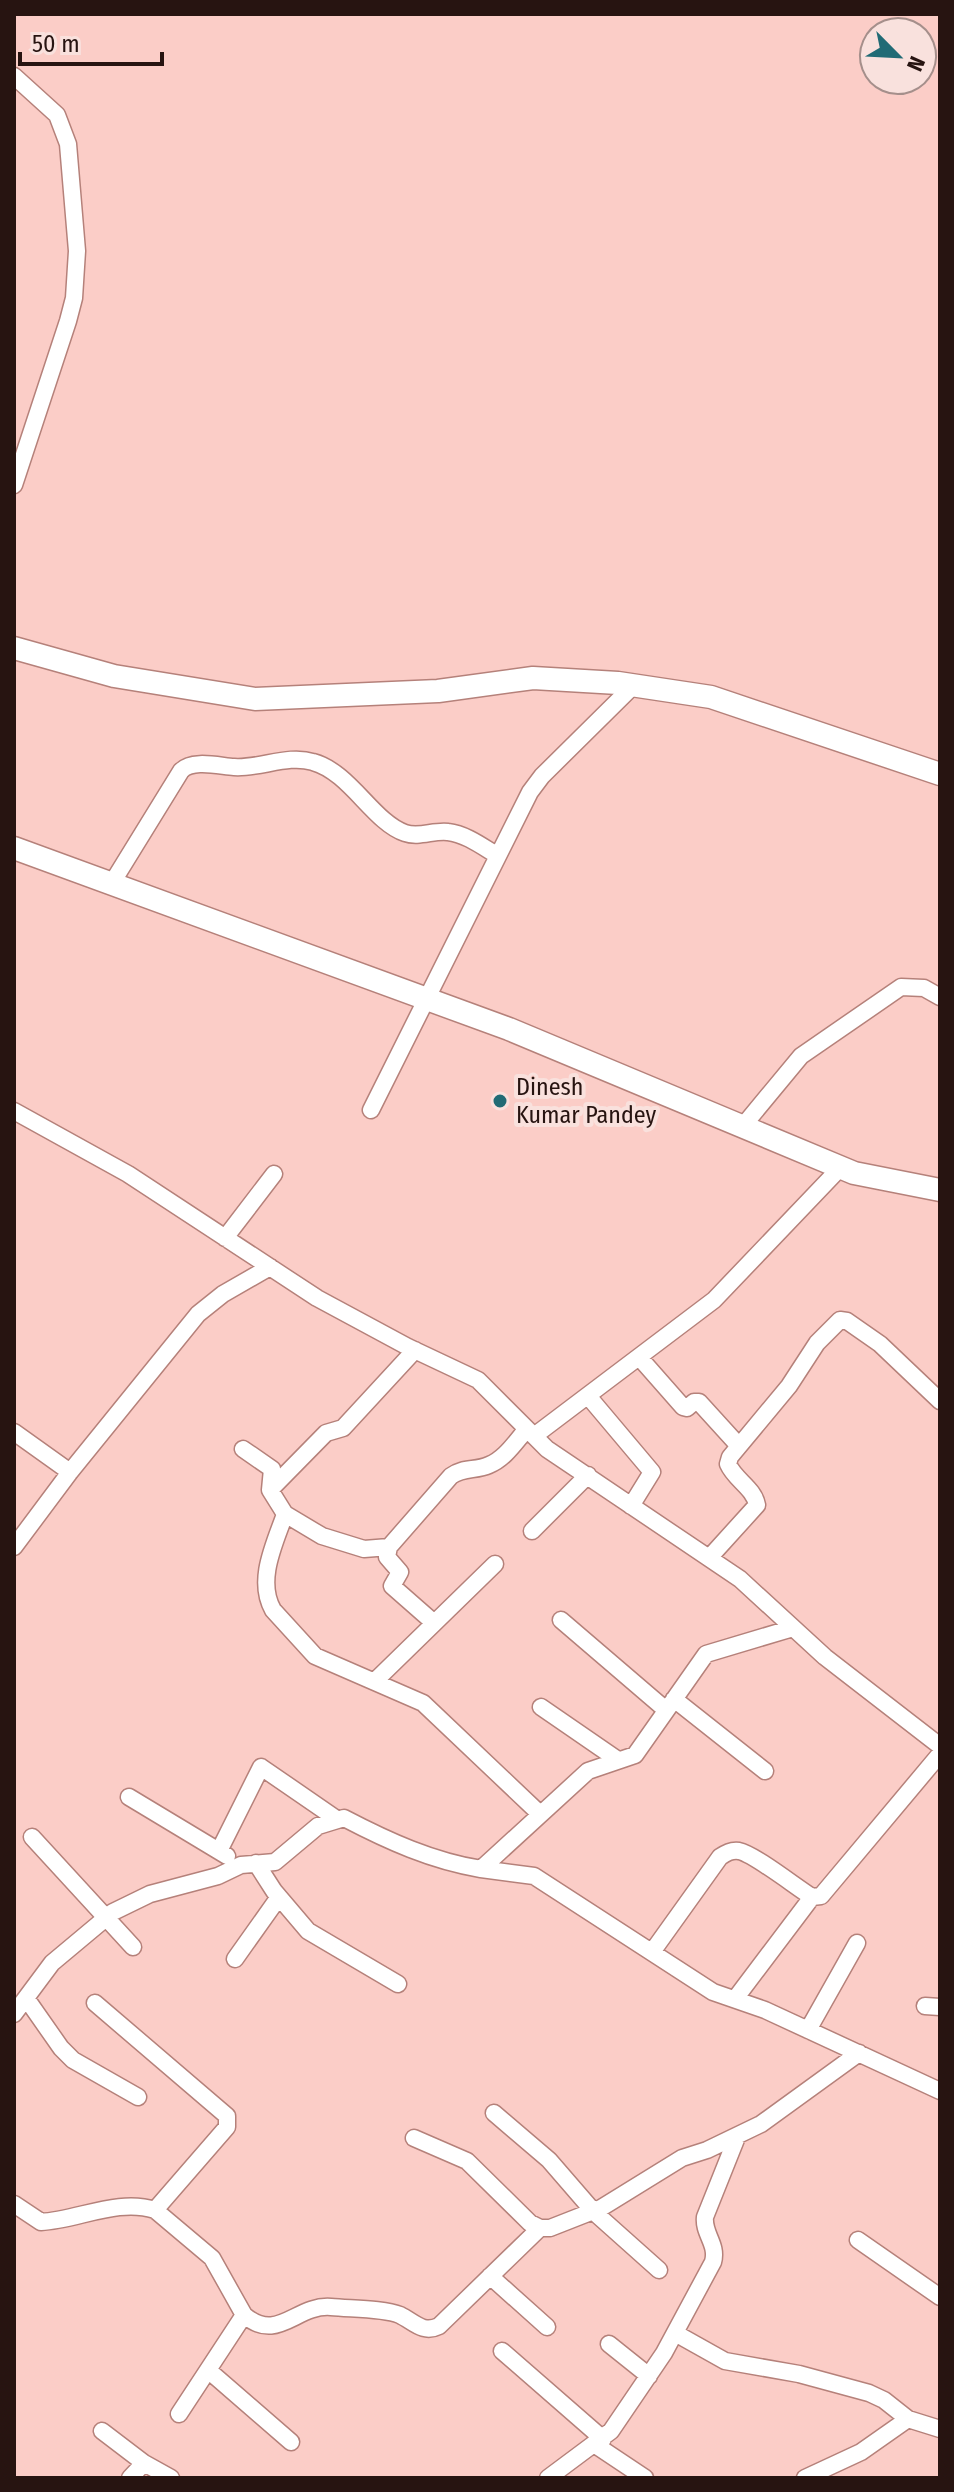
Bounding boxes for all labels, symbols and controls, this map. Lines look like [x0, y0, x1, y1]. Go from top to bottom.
scale bar [20, 16, 162, 66]
north arrow [858, 16, 938, 96]
text: 50 m [32, 30, 80, 58]
text: N [901, 52, 931, 75]
place label: Dinesh Kumar Pandey [516, 1073, 657, 1129]
marker: Dinesh Kumar Pandey [491, 1092, 509, 1110]

